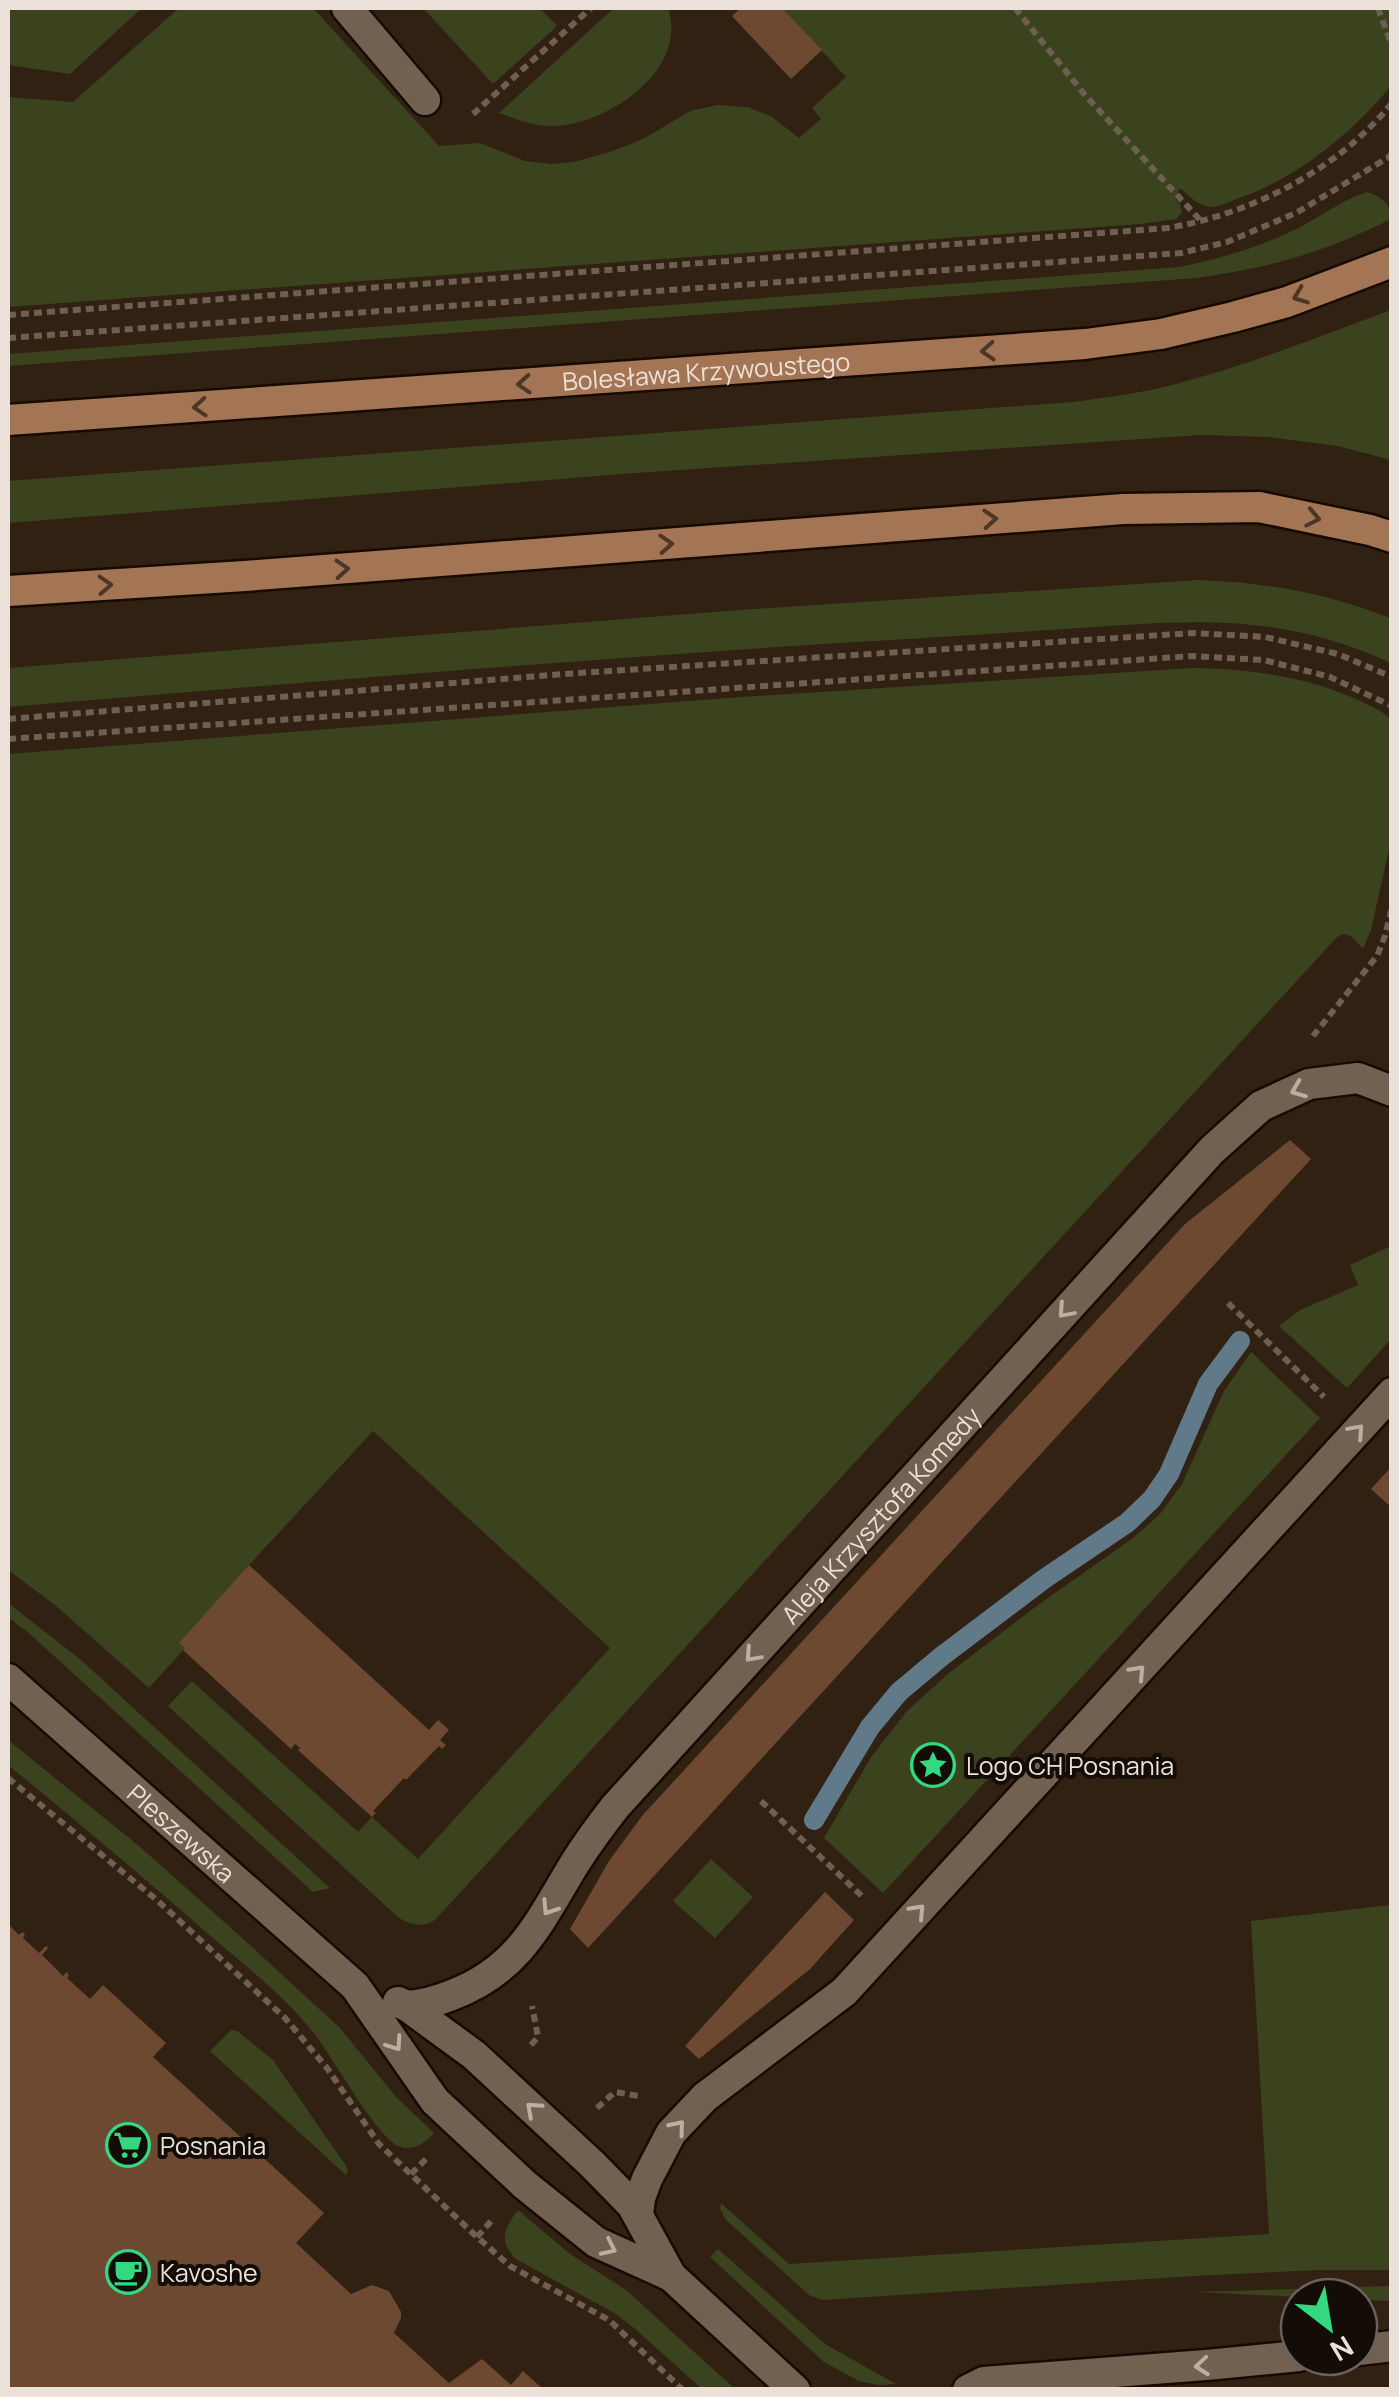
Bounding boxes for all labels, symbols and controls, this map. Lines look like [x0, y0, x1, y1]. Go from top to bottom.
one-way arrow [1293, 285, 1310, 305]
one-way arrow [980, 340, 996, 361]
street label: Bolesława Krzywoustego [561, 343, 851, 398]
one-way arrow [516, 372, 532, 394]
one-way arrow [192, 395, 208, 417]
one-way arrow [1304, 506, 1321, 527]
one-way arrow [982, 509, 998, 530]
one-way arrow [658, 534, 674, 555]
one-way arrow [334, 558, 350, 580]
one-way arrow [97, 575, 113, 596]
one-way arrow [1290, 1078, 1308, 1098]
one-way arrow [1059, 1299, 1077, 1318]
street label: Aleja Krzysztofa Komedy [773, 1399, 988, 1631]
one-way arrow [1345, 1424, 1363, 1443]
one-way arrow [746, 1643, 764, 1662]
one-way arrow [1126, 1665, 1144, 1683]
place icon: Logo CH Posnania [910, 1742, 956, 1788]
place label: Logo CH Posnania [966, 1748, 1174, 1783]
street label: Pleszewska [120, 1775, 243, 1890]
one-way arrow [543, 1896, 561, 1915]
one-way arrow [906, 1904, 924, 1923]
one-way arrow [383, 2032, 401, 2051]
one-way arrow [527, 2103, 545, 2121]
one-way arrow [666, 2121, 684, 2139]
supermarket icon: Posnania [105, 2122, 151, 2168]
place label: Posnania [160, 2128, 266, 2163]
one-way arrow [599, 2235, 617, 2255]
cafe icon: Kavoshe [105, 2249, 151, 2295]
place label: Kavoshe [160, 2255, 258, 2290]
north arrow [1279, 2277, 1379, 2377]
text: N [1324, 2328, 1361, 2371]
one-way arrow [1194, 2354, 1210, 2376]

